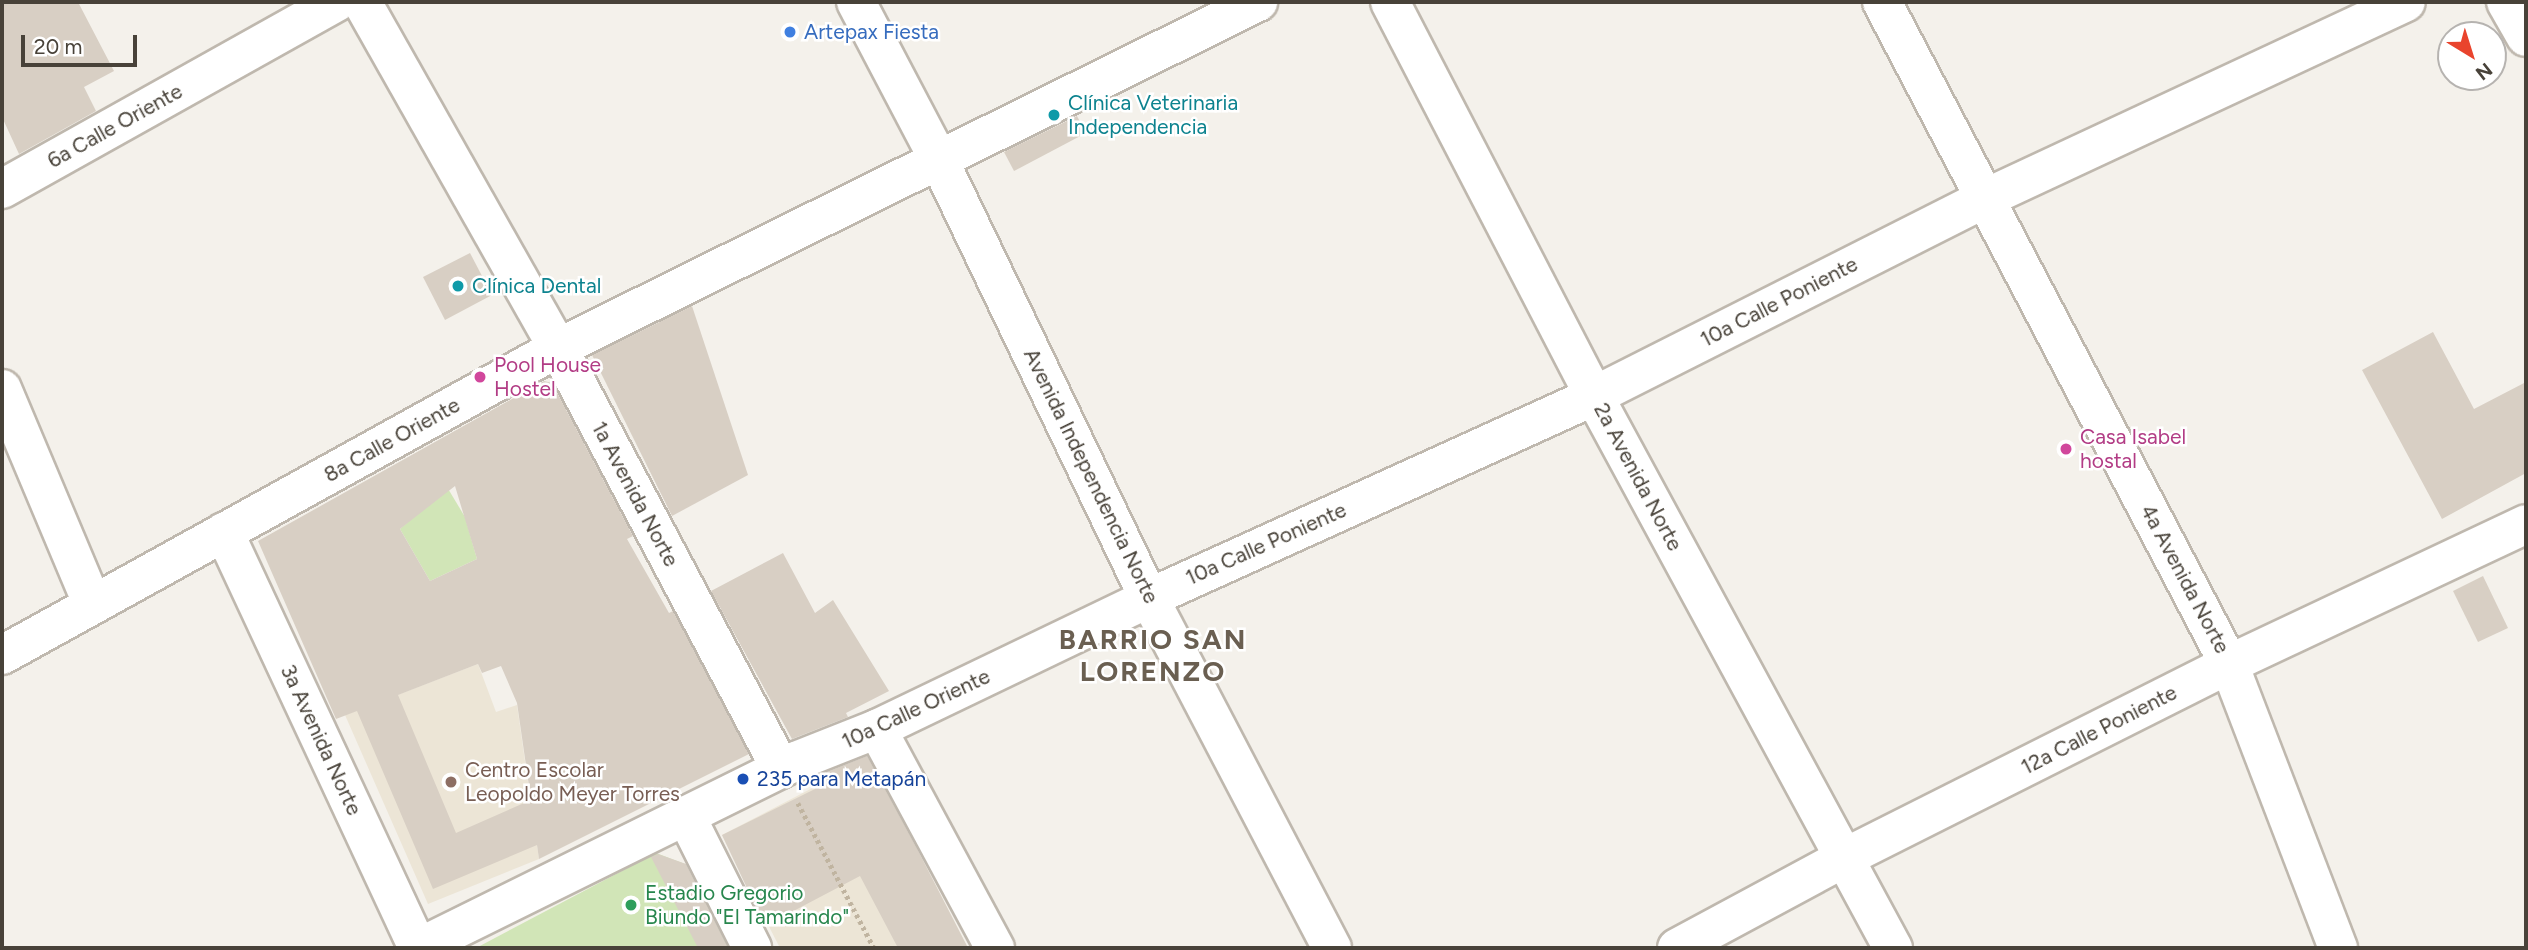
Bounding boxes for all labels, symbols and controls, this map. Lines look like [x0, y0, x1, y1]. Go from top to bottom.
place label: Artepax Fiesta [804, 19, 939, 45]
scale bar [24, 21, 140, 65]
north arrow [2437, 21, 2507, 91]
marker: Artepax Fiesta [782, 24, 798, 40]
text: 20 m [34, 34, 82, 59]
text: N [2471, 58, 2497, 85]
street label: 6a Calle Oriente [43, 79, 187, 173]
place label: Clínica Veterinaria Independencia [1068, 90, 1238, 140]
marker: Clínica Veterinaria Independencia [1046, 107, 1062, 123]
street label: 10a Calle Poniente [1696, 251, 1862, 353]
place label: Clínica Dental [472, 273, 601, 299]
marker: Clínica Dental [450, 278, 466, 294]
street label: Avenida Independencia Norte [1018, 345, 1164, 607]
place label: Pool House Hostel [494, 352, 601, 402]
marker: Pool House Hostel [472, 369, 488, 385]
street label: 8a Calle Oriente [320, 392, 464, 488]
street label: 2a Avenida Norte [1589, 399, 1687, 555]
street label: 1a Avenida Norte [586, 417, 684, 571]
place label: Casa Isabel hostal [2080, 424, 2186, 474]
marker: Casa Isabel hostal [2058, 441, 2074, 457]
street label: 10a Calle Poniente [1182, 497, 1350, 591]
street label: 4a Avenida Norte [2135, 500, 2235, 658]
district label: BARRIO SAN LORENZO [1060, 622, 1246, 688]
street label: 3a Avenida Norte [275, 661, 367, 819]
street label: 10a Calle Oriente [838, 664, 994, 754]
street label: 12a Calle Poniente [2017, 680, 2181, 780]
place label: Centro Escolar Leopoldo Meyer Torres [465, 757, 680, 807]
place label: 235 para Metapán [757, 766, 926, 792]
marker: 235 para Metapán [735, 771, 751, 787]
marker: Centro Escolar Leopoldo Meyer Torres [443, 774, 459, 790]
place label: Estadio Gregorio Biundo "El Tamarindo" [645, 880, 849, 930]
marker: Estadio Gregorio Biundo "El Tamarindo" [623, 897, 639, 913]

